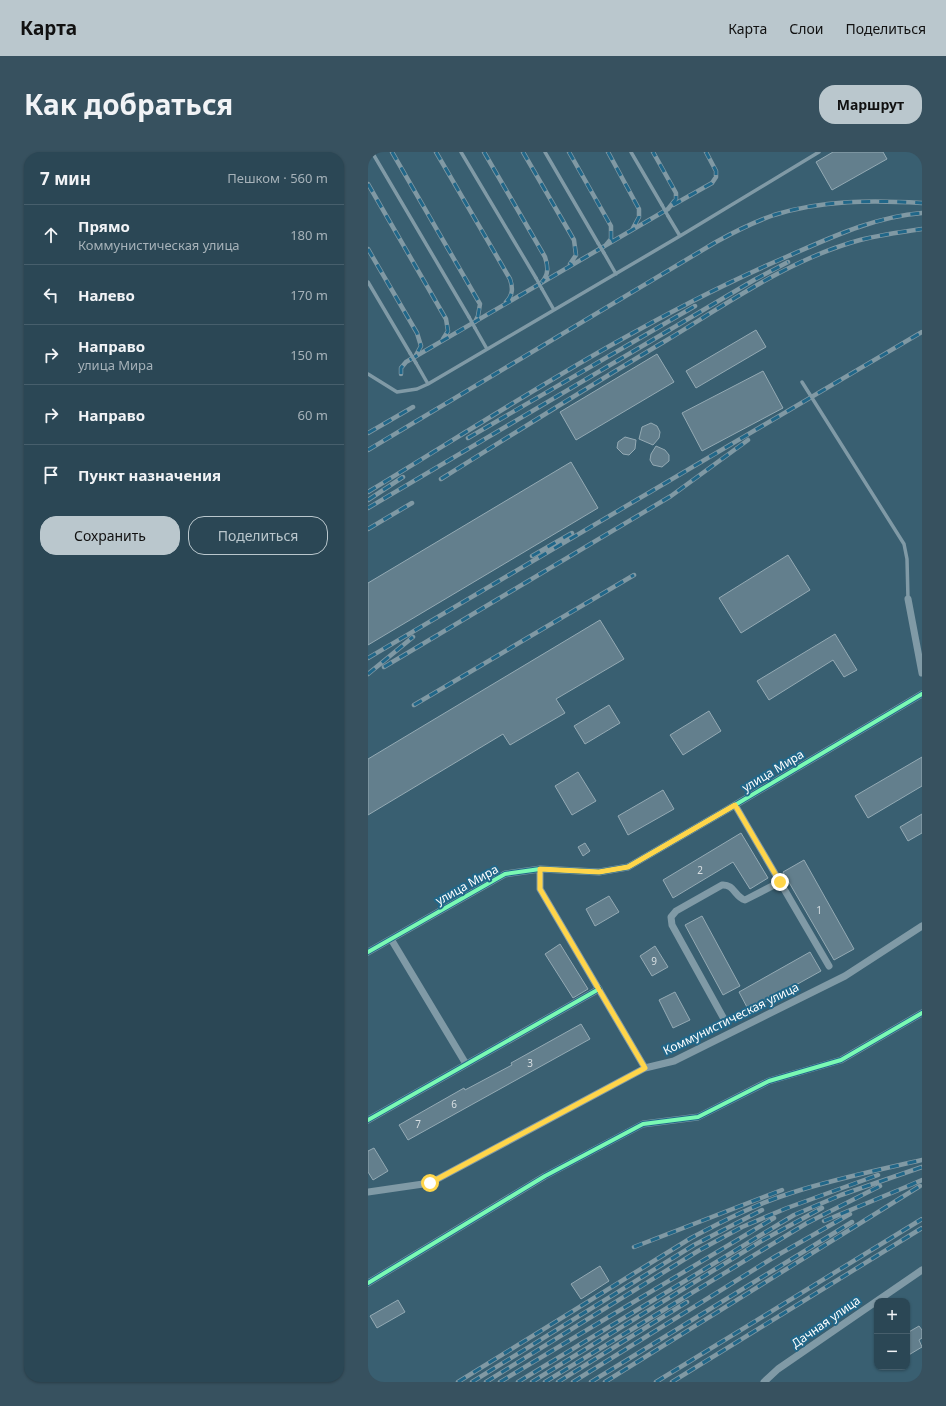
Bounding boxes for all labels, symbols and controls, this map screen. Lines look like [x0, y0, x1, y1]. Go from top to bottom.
text: Карта [20, 15, 77, 41]
text: Карта [728, 19, 767, 38]
text: Слои [789, 19, 823, 38]
text: Поделиться [845, 19, 926, 38]
text: Как добраться [24, 85, 233, 123]
button: Маршрут [819, 85, 922, 124]
text: 7 мин [40, 167, 91, 190]
text: Пешком · 560 m [227, 169, 328, 187]
text: Прямо [78, 216, 130, 236]
icon: ahead [40, 224, 62, 246]
text: 180 m [290, 226, 328, 244]
text: Коммунистическая улица [78, 236, 240, 254]
icon: left [40, 284, 62, 306]
text: Налево [78, 285, 135, 305]
text: 170 m [290, 286, 328, 304]
text: Направо [78, 336, 145, 356]
icon: right [40, 344, 62, 366]
text: 150 m [290, 346, 328, 364]
text: улица Мира [78, 356, 153, 374]
icon: right [40, 404, 62, 426]
text: Направо [78, 405, 145, 425]
text: 60 m [298, 406, 328, 424]
icon: arrive [40, 464, 62, 486]
text: Пункт назначения [78, 465, 221, 485]
button: Сохранить [40, 516, 180, 555]
button: Поделиться [188, 516, 328, 555]
street label: улица Мира [739, 745, 807, 796]
street label: улица Мира [432, 860, 501, 909]
house number: 2 [697, 863, 703, 877]
route end [771, 873, 789, 891]
house number: 1 [816, 903, 822, 917]
house number: 9 [651, 954, 657, 968]
street label: Коммунистическая улица [660, 978, 802, 1059]
house number: 3 [527, 1056, 533, 1070]
house number: 6 [451, 1097, 457, 1111]
house number: 7 [415, 1117, 421, 1131]
route start [421, 1174, 439, 1192]
street label: Дачная улица [788, 1292, 864, 1352]
map controls [874, 1298, 910, 1370]
button: + [874, 1298, 910, 1334]
button: − [874, 1334, 910, 1370]

